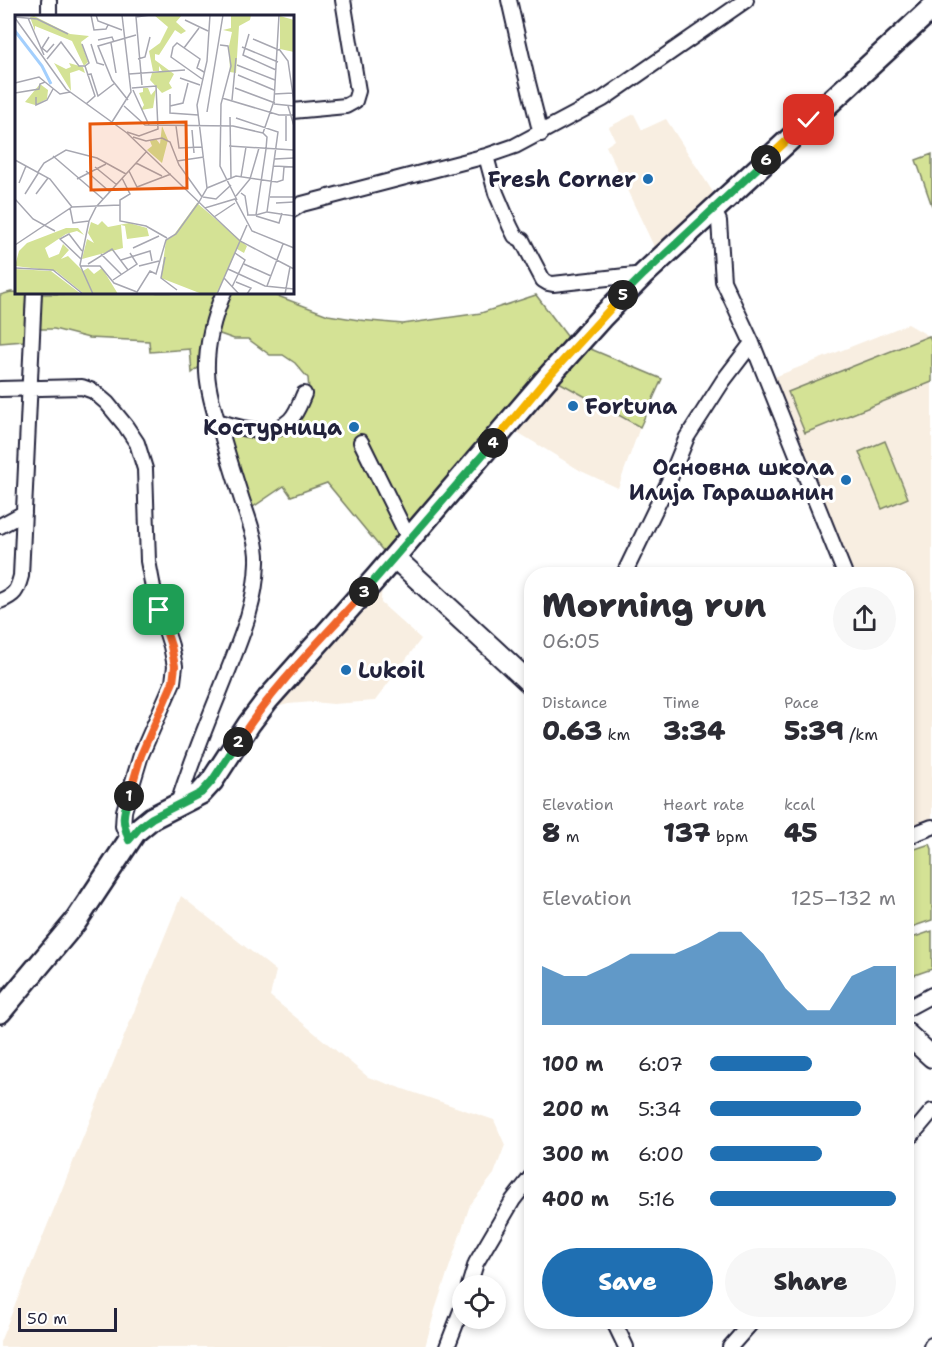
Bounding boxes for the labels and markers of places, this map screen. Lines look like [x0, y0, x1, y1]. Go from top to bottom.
pin [783, 94, 834, 145]
pin: 6 [751, 145, 781, 175]
place label: Fresh Corner [488, 165, 636, 194]
marker: Fresh Corner [641, 172, 655, 186]
pin: 5 [608, 280, 638, 310]
place label: Fortuna [585, 392, 677, 421]
marker: Fortuna [566, 399, 580, 413]
place label: Костурница [203, 413, 342, 442]
marker: Костурница [347, 420, 361, 434]
pin: 4 [478, 428, 508, 458]
place label: Основна школа Илија Гарашанин [629, 453, 834, 507]
marker: Основна школа Илија Гарашанин [839, 473, 853, 487]
pin: 3 [349, 577, 379, 607]
pin [133, 584, 184, 635]
place label: Lukoil [358, 656, 425, 685]
marker: Lukoil [339, 663, 353, 677]
pin: 2 [223, 727, 253, 757]
pin: 1 [114, 781, 144, 811]

